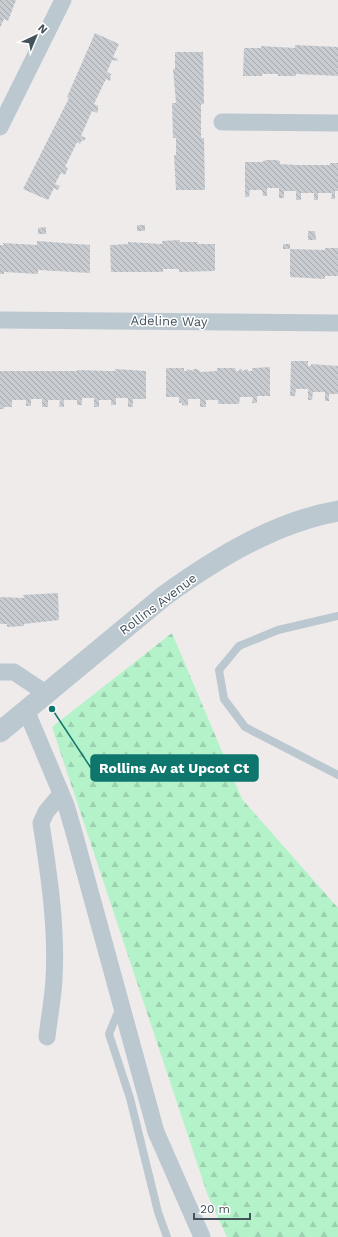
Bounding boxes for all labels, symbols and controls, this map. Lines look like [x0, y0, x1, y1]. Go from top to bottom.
north arrow [16, 16, 56, 56]
text: N [35, 22, 50, 37]
street label: Adeline Way [130, 313, 208, 329]
street label: Rollins Avenue [117, 570, 199, 638]
callout: Rollins Av at Upcot Ct [91, 755, 258, 781]
text: Rollins Av at Upcot Ct [99, 760, 249, 776]
scale bar [194, 1195, 250, 1221]
text: 20 m [200, 1202, 230, 1216]

